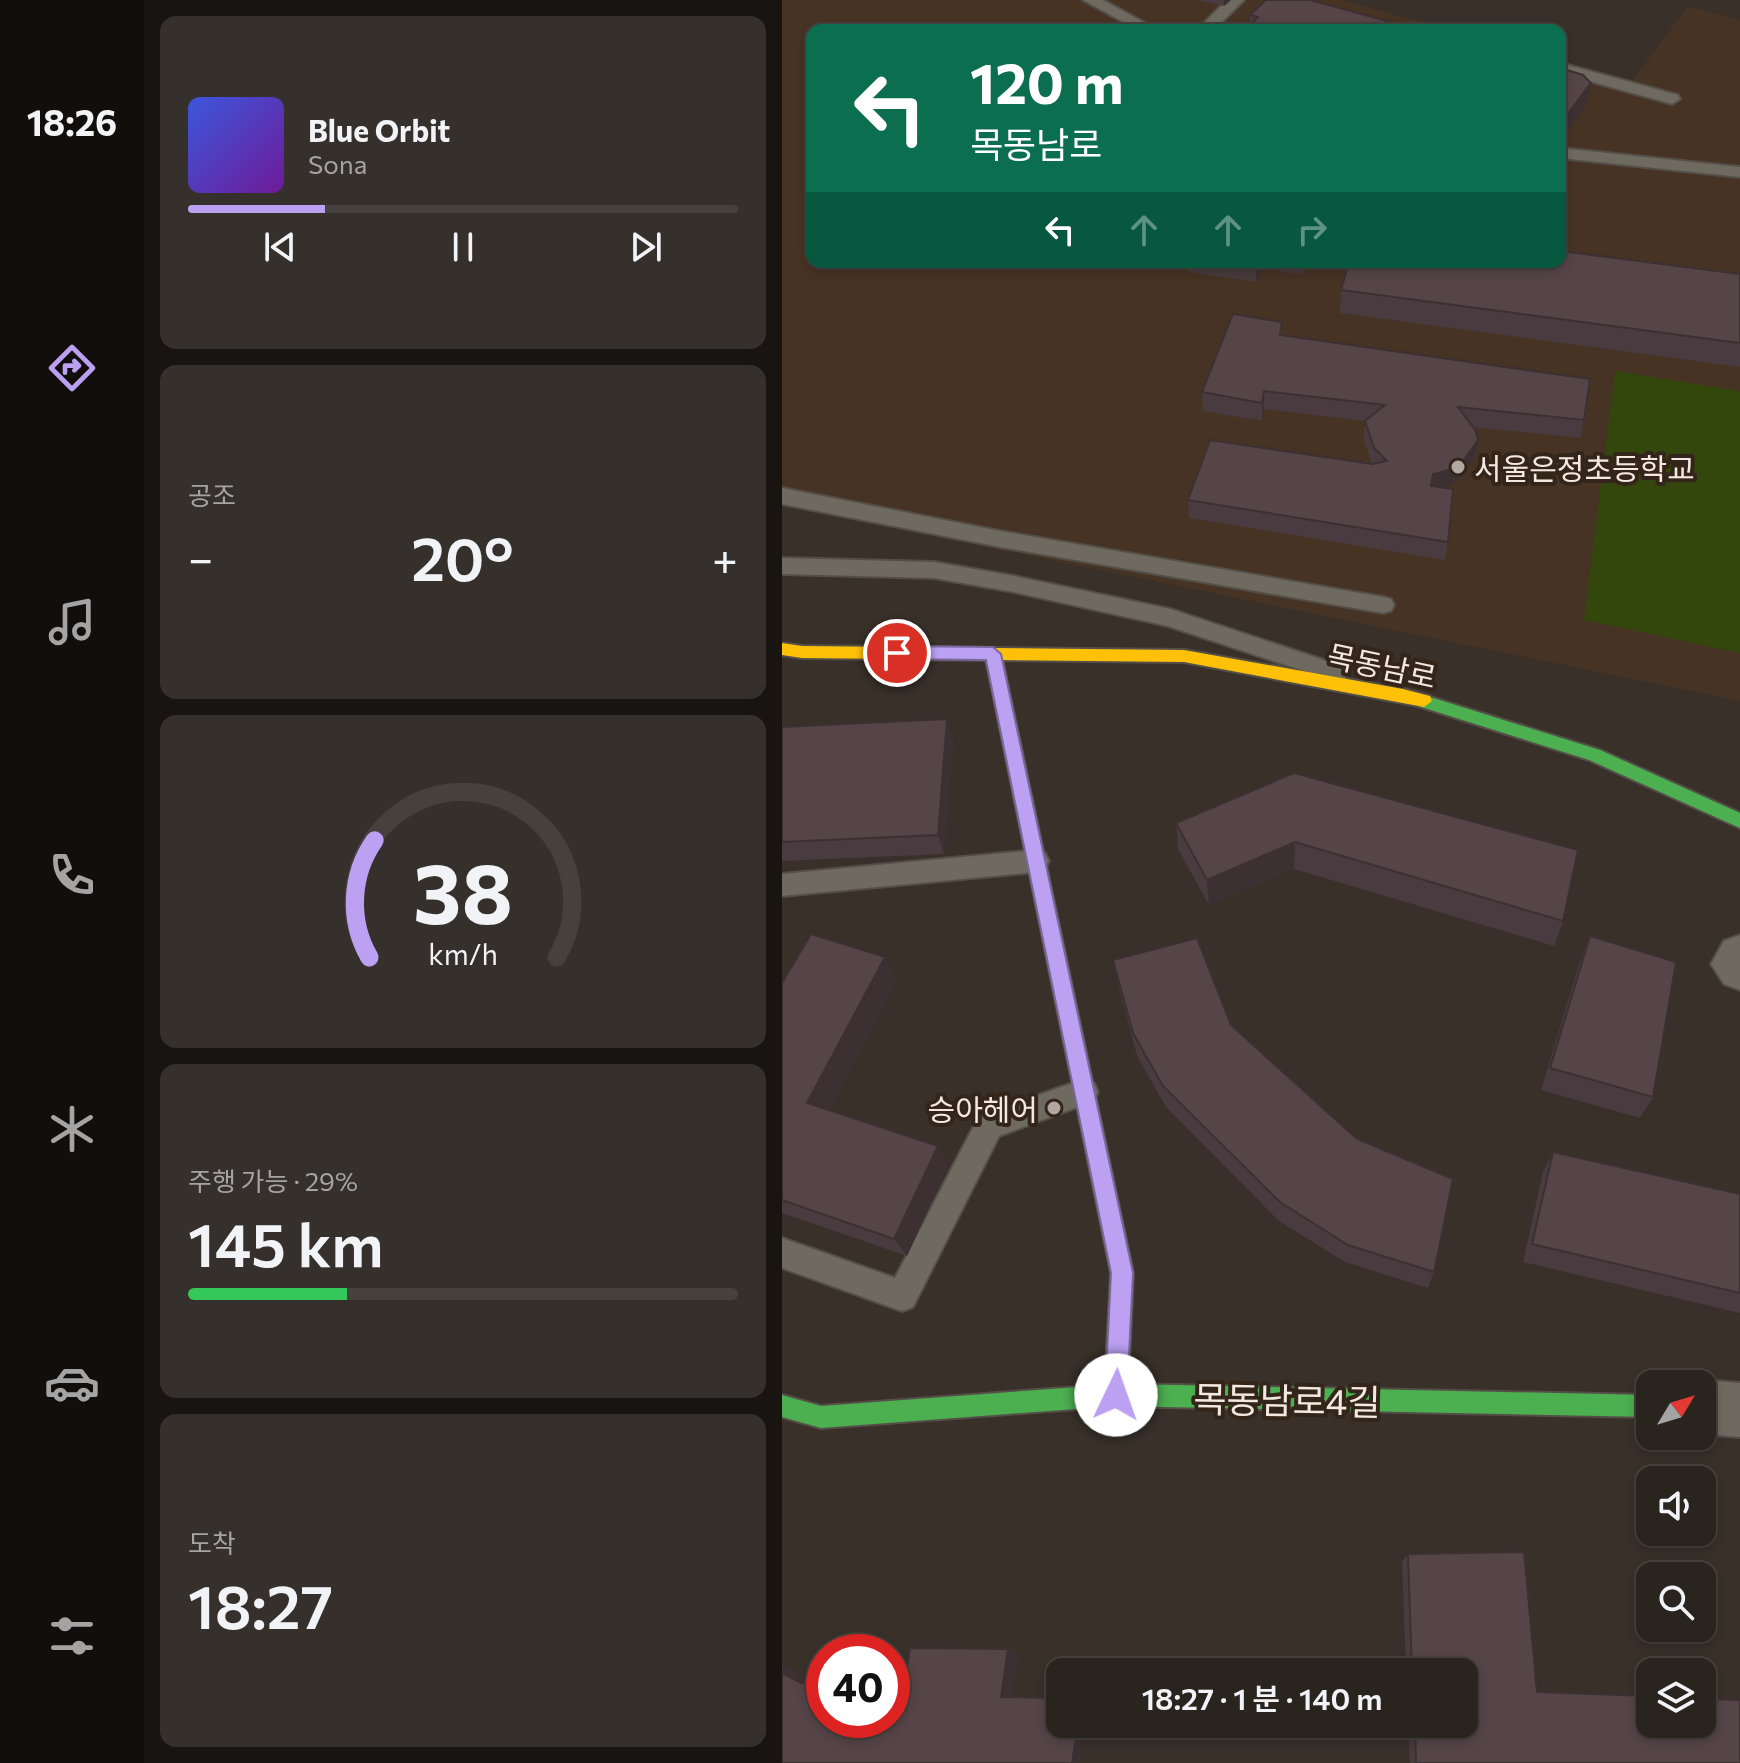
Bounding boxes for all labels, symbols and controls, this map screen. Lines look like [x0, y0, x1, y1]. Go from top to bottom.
text: 120 m [970, 47, 1124, 116]
icon: left [838, 56, 942, 160]
text: 18:26 [27, 99, 117, 143]
text: Blue Orbit [308, 111, 450, 148]
text: 목동남로 [970, 121, 1102, 165]
text: Sona [308, 148, 367, 179]
icon: left [1038, 208, 1082, 252]
icon: ahead [1122, 208, 1166, 252]
icon: ahead [1206, 208, 1250, 252]
icon: right [1290, 208, 1334, 252]
icon: previous [258, 225, 302, 269]
icon: pause [441, 225, 485, 269]
icon: next [624, 225, 668, 269]
icon: directions [44, 340, 100, 396]
place label: 서울은정초등학교 [1474, 449, 1695, 486]
marker: 서울은정초등학교 [1449, 458, 1467, 476]
text: 공조 [188, 479, 236, 510]
text: 20° [411, 520, 514, 593]
text: − [188, 530, 213, 584]
text: + [712, 530, 738, 584]
icon: music [44, 594, 100, 650]
pin [863, 619, 931, 687]
icon: arrive [875, 631, 919, 675]
street label: 목동남로 [1324, 635, 1440, 695]
text: 38 [413, 838, 513, 940]
icon: phone [44, 847, 100, 903]
text: km/h [428, 936, 498, 971]
place label: 승아헤어 [928, 1090, 1038, 1127]
marker: 승아헤어 [1045, 1099, 1063, 1117]
icon: climate [44, 1101, 100, 1157]
text: 주행 가능 · 29% [188, 1165, 358, 1196]
text: 145 km [188, 1206, 384, 1279]
position arrow [1074, 1353, 1158, 1437]
icon: car [44, 1355, 100, 1411]
north arrow [1636, 1370, 1716, 1450]
map controls [1636, 1370, 1716, 1738]
street label: 목동남로4길 [1193, 1375, 1381, 1423]
button: sound [1636, 1466, 1716, 1546]
text: 도착 [188, 1527, 236, 1558]
button: search [1636, 1562, 1716, 1642]
text: 18:27 [188, 1568, 333, 1641]
icon: filters [44, 1608, 100, 1664]
speed limit sign: 40 [806, 1634, 910, 1738]
button: layers [1636, 1658, 1716, 1738]
text: 18:27 · 1 분 · 140 m [1142, 1679, 1382, 1716]

